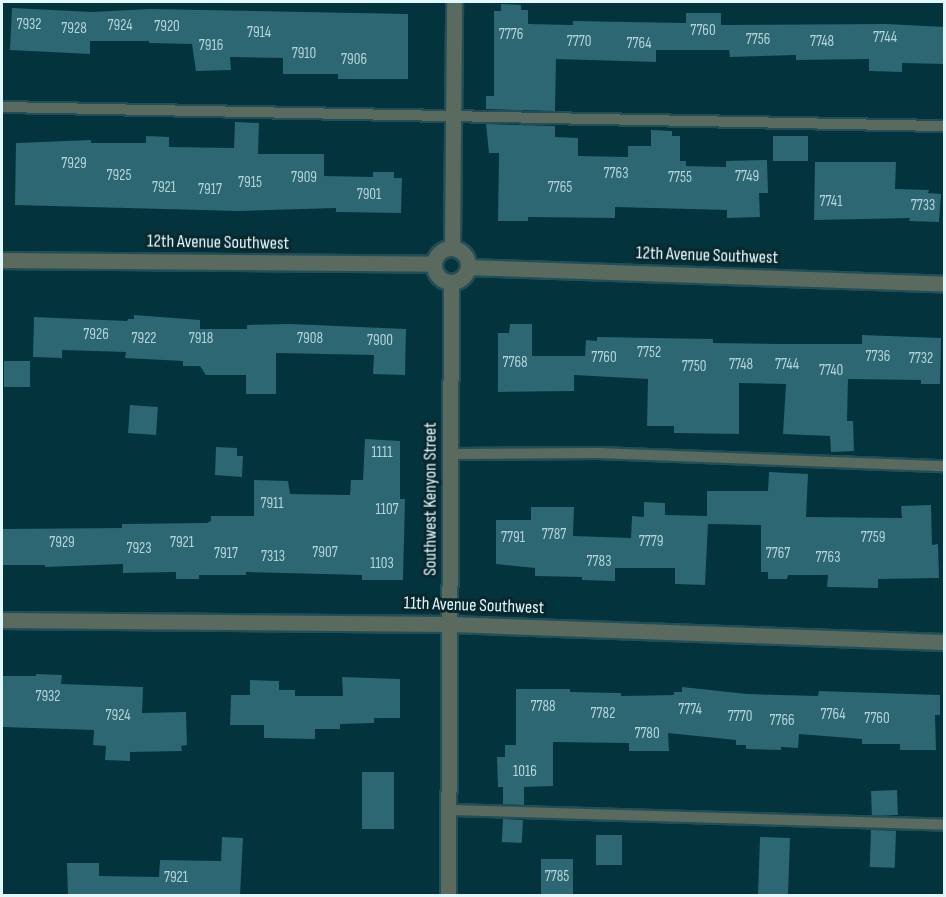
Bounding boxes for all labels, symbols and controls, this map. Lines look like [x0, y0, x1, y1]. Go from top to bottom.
house number: 7932 [16, 16, 42, 34]
house number: 7924 [107, 17, 133, 35]
house number: 7920 [154, 18, 180, 36]
house number: 7928 [61, 20, 87, 38]
house number: 7760 [690, 22, 716, 40]
house number: 7914 [247, 24, 271, 42]
house number: 7776 [499, 26, 523, 44]
house number: 7744 [873, 29, 897, 47]
house number: 7756 [746, 31, 770, 49]
house number: 7770 [567, 33, 591, 51]
house number: 7748 [810, 33, 834, 51]
house number: 7764 [626, 35, 652, 53]
house number: 7916 [199, 37, 223, 55]
house number: 7910 [292, 45, 316, 63]
house number: 7906 [341, 51, 367, 69]
house number: 7929 [61, 155, 87, 173]
house number: 7763 [604, 165, 628, 183]
house number: 7925 [107, 167, 131, 185]
house number: 7749 [735, 168, 759, 186]
house number: 7909 [291, 169, 317, 187]
house number: 7755 [668, 169, 692, 187]
house number: 7915 [238, 174, 262, 192]
house number: 7921 [152, 179, 176, 197]
house number: 7765 [548, 179, 572, 197]
house number: 7917 [198, 181, 222, 199]
house number: 7901 [357, 186, 381, 204]
house number: 7741 [820, 193, 842, 211]
house number: 7733 [911, 197, 935, 215]
street label: 12th Avenue Southwest [147, 231, 289, 255]
street label: 12th Avenue Southwest [636, 243, 778, 269]
house number: 7926 [83, 326, 109, 344]
house number: 7922 [131, 330, 157, 348]
house number: 7918 [189, 330, 213, 348]
house number: 7908 [297, 330, 323, 348]
house number: 7900 [367, 332, 393, 350]
house number: 7752 [637, 344, 661, 362]
house number: 7736 [866, 348, 890, 366]
house number: 7760 [591, 349, 617, 367]
house number: 7732 [909, 350, 933, 368]
house number: 7768 [502, 354, 528, 372]
house number: 7748 [729, 356, 753, 374]
house number: 7744 [775, 356, 799, 374]
house number: 7750 [682, 358, 706, 376]
house number: 7740 [819, 362, 843, 380]
street label: Southwest Kenyon Street [420, 422, 442, 576]
house number: 1111 [372, 444, 392, 462]
house number: 7911 [260, 495, 284, 513]
house number: 1107 [375, 501, 399, 519]
house number: 7787 [542, 526, 566, 544]
house number: 7791 [501, 529, 525, 547]
house number: 7759 [861, 529, 885, 547]
house number: 7779 [639, 533, 663, 551]
house number: 7929 [49, 534, 75, 552]
house number: 7921 [170, 534, 194, 552]
house number: 7923 [126, 540, 152, 558]
house number: 7907 [312, 544, 338, 562]
house number: 7917 [214, 545, 238, 563]
house number: 7767 [766, 545, 790, 563]
house number: 7313 [261, 548, 285, 566]
house number: 7763 [816, 549, 840, 567]
house number: 7783 [587, 553, 611, 571]
house number: 1103 [370, 555, 394, 573]
street label: 11th Avenue Southwest [403, 593, 545, 619]
house number: 7932 [35, 688, 61, 706]
house number: 7788 [530, 698, 556, 716]
house number: 7774 [678, 701, 702, 719]
house number: 7782 [591, 705, 615, 723]
house number: 7764 [820, 706, 846, 724]
house number: 7924 [105, 707, 131, 725]
house number: 7770 [728, 708, 752, 726]
house number: 7760 [864, 710, 890, 728]
house number: 7766 [769, 712, 795, 730]
house number: 7780 [634, 725, 660, 743]
house number: 1016 [513, 763, 537, 781]
house number: 7785 [545, 868, 569, 886]
house number: 7921 [164, 869, 188, 887]

